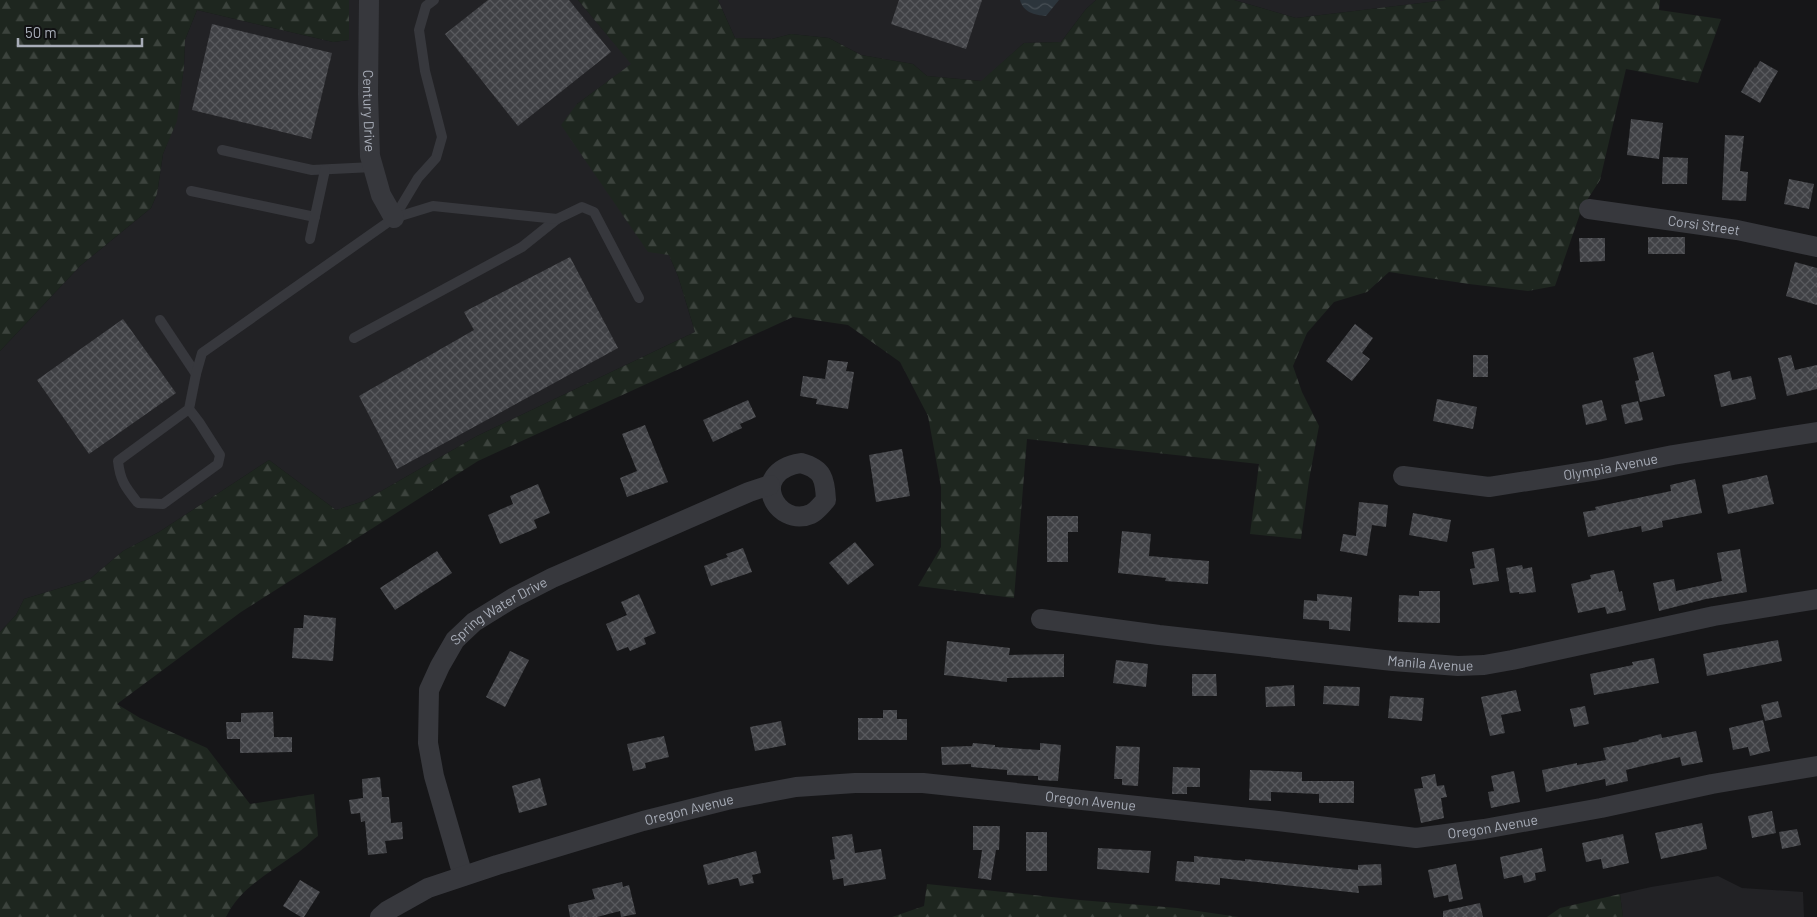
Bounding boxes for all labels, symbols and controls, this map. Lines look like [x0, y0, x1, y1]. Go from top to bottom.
scale bar [18, 15, 141, 47]
text: 50 m [25, 23, 57, 41]
street label: Century Drive [360, 70, 379, 152]
street label: Corsi Street [1667, 211, 1742, 238]
street label: Olympia Avenue [1562, 449, 1659, 483]
street label: Spring Water Drive [446, 573, 550, 648]
street label: Manila Avenue [1387, 651, 1474, 674]
street label: Oregon Avenue [1044, 787, 1137, 814]
street label: Oregon Avenue [643, 790, 735, 828]
street label: Oregon Avenue [1446, 810, 1539, 842]

